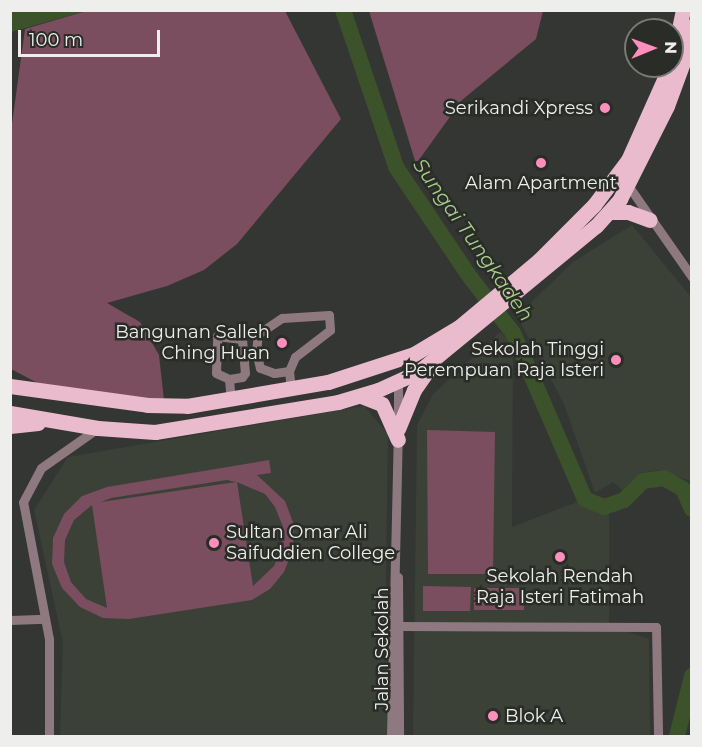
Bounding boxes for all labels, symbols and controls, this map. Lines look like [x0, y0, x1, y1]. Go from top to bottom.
scale bar [21, 18, 164, 56]
north arrow [624, 18, 684, 78]
text: 100 m [29, 29, 83, 51]
text: N [661, 41, 680, 54]
place label: Serikandi Xpress [445, 97, 593, 119]
marker: Serikandi Xpress [598, 101, 612, 115]
water label: Sungai Tungkadeh [408, 154, 538, 326]
marker: Alam Apartment [534, 156, 548, 170]
place label: Alam Apartment [465, 172, 617, 194]
place label: Bangunan Salleh Ching Huan [115, 322, 270, 364]
marker: Bangunan Salleh Ching Huan [275, 336, 289, 350]
place label: Sekolah Tinggi Perempuan Raja Isteri [404, 339, 604, 382]
marker: Sekolah Tinggi Perempuan Raja Isteri [609, 353, 623, 367]
place label: Sultan Omar Ali Saifuddien College [226, 522, 395, 564]
marker: Sultan Omar Ali Saifuddien College [207, 536, 221, 550]
marker: Sekolah Rendah Raja Isteri Fatimah [553, 550, 567, 564]
place label: Sekolah Rendah Raja Isteri Fatimah [476, 566, 644, 608]
street label: Jalan Sekolah [371, 587, 393, 711]
place label: Blok A [505, 705, 563, 727]
marker: Blok A [486, 709, 500, 723]

